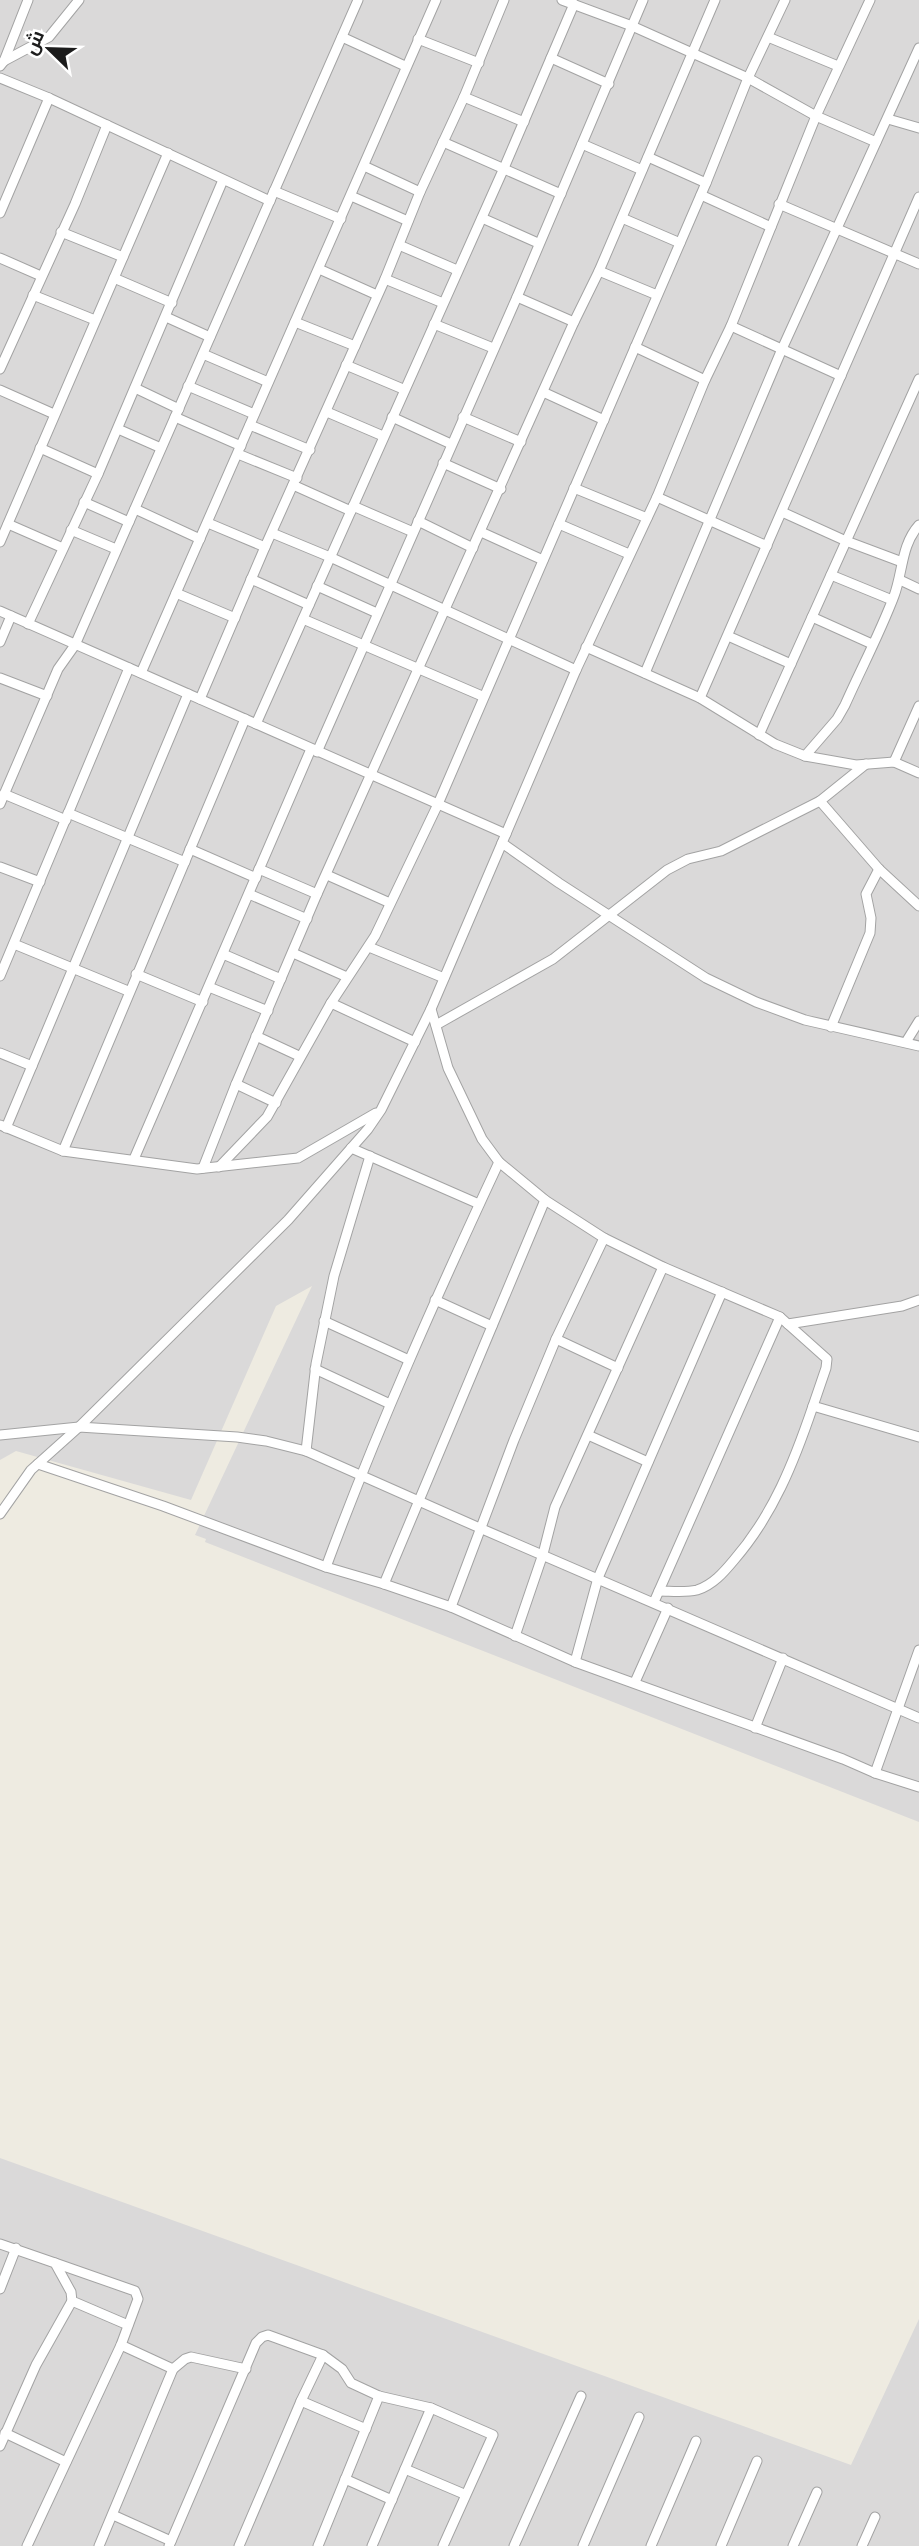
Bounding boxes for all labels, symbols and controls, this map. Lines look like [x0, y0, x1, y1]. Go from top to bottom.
north arrow [14, 14, 84, 84]
text: ش [17, 26, 51, 59]

